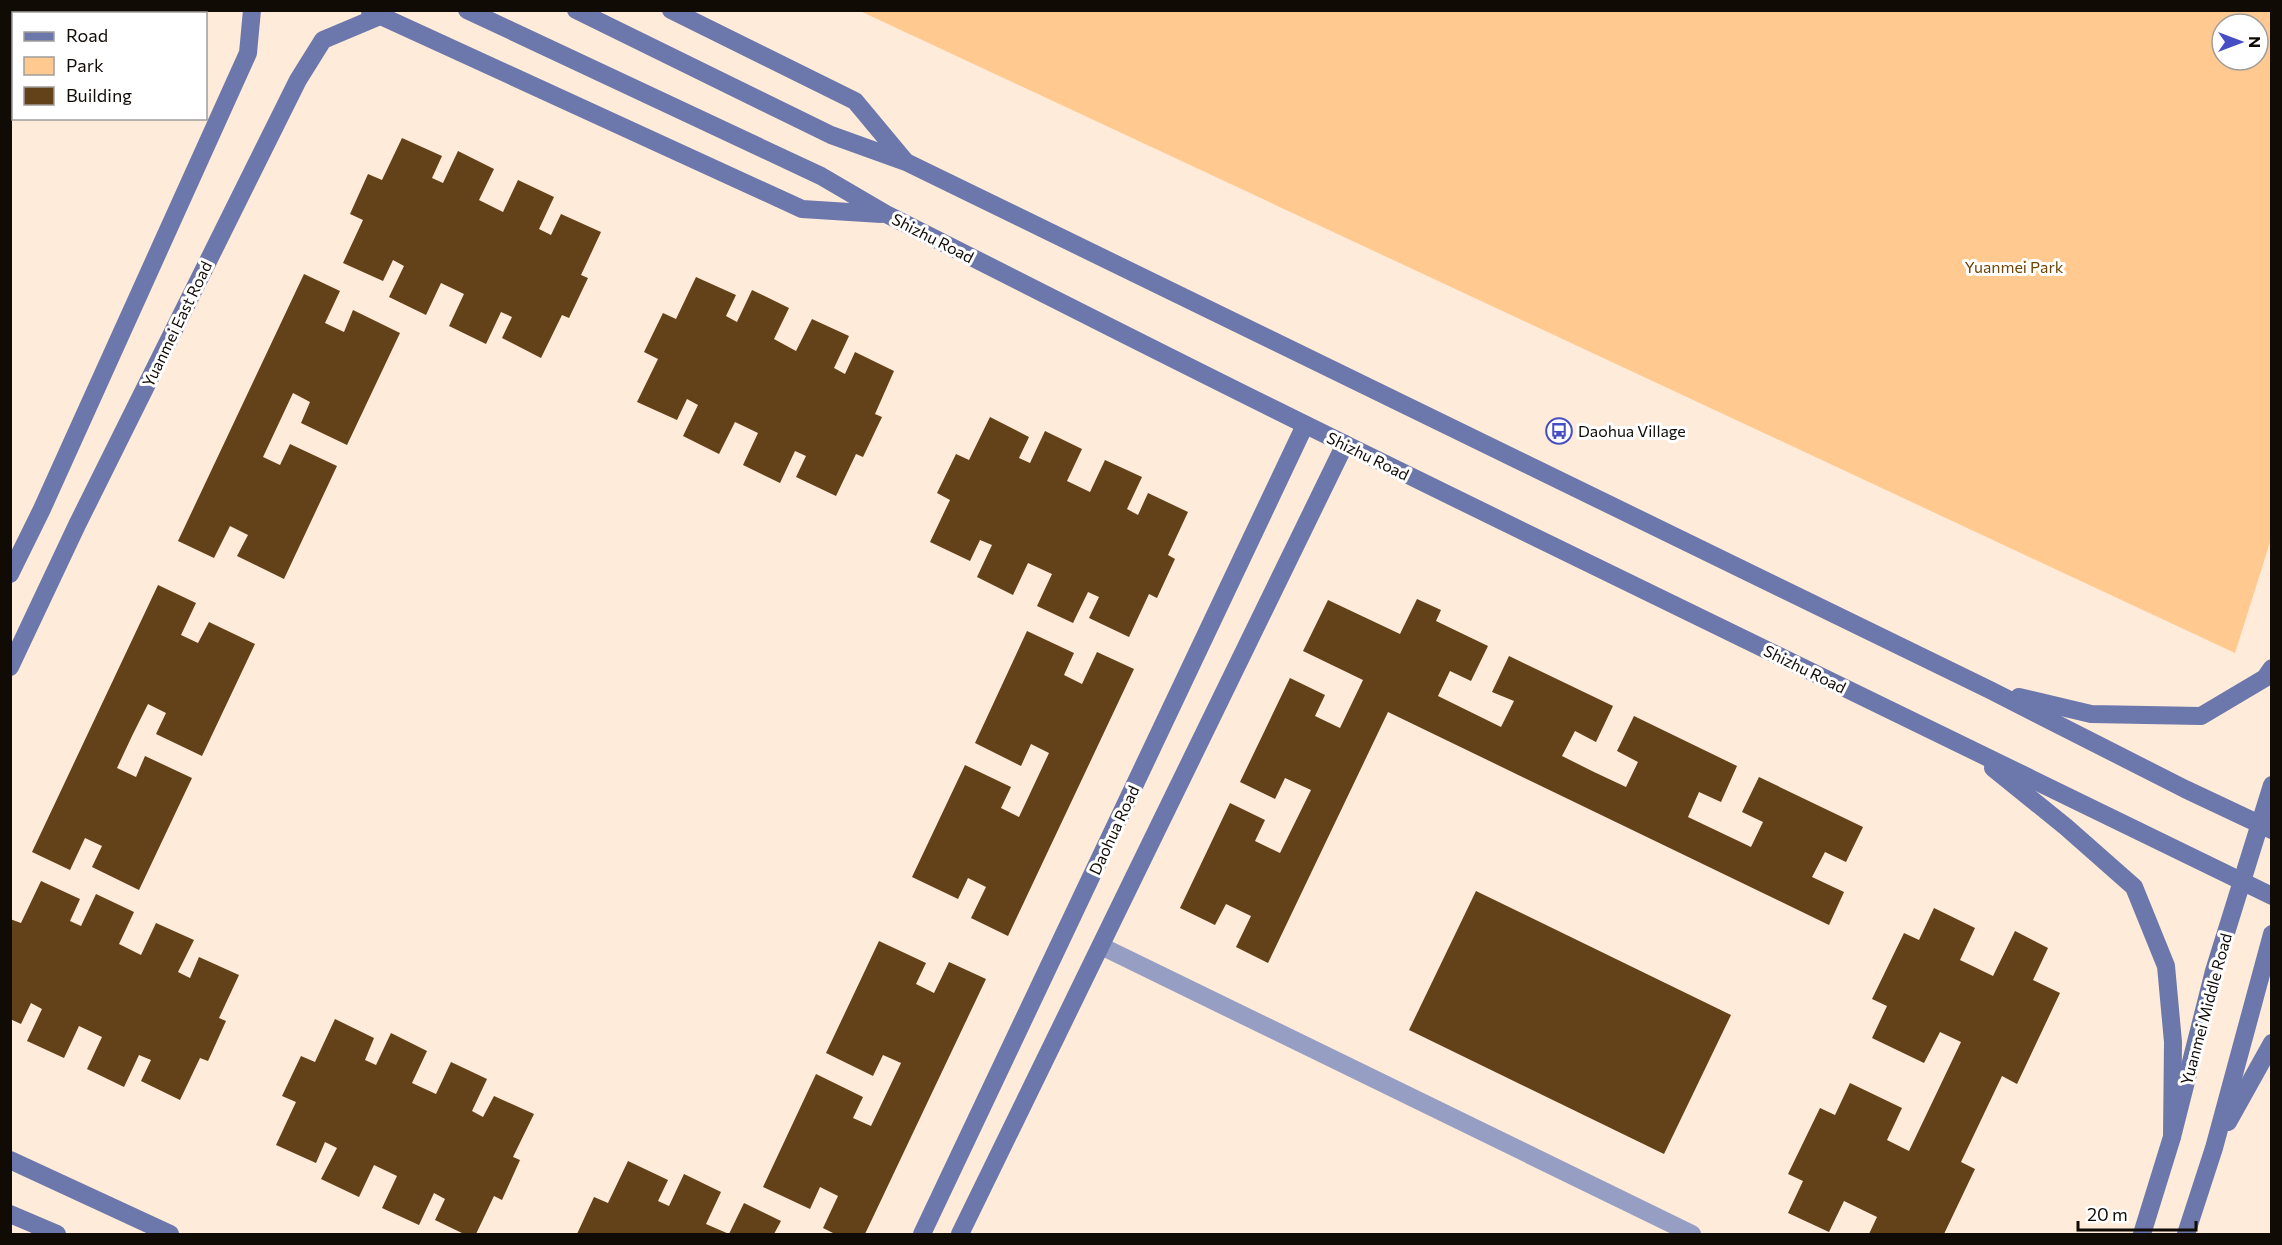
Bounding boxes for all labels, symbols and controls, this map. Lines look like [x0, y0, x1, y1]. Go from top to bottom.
legend [12, 12, 207, 120]
north arrow [2210, 12, 2270, 72]
text: Road [66, 24, 108, 46]
text: N [2246, 36, 2265, 48]
text: Park [66, 54, 104, 76]
text: Building [66, 84, 132, 106]
street label: Shizhu Road [889, 209, 977, 266]
park label: Yuanmei Park [1965, 257, 2064, 276]
street label: Yuanmei East Road [138, 258, 215, 390]
bus stop icon: Daohua Village [1544, 416, 1574, 446]
place label: Daohua Village [1578, 421, 1686, 440]
street label: Shizhu Road [1324, 427, 1412, 484]
street label: Shizhu Road [1761, 640, 1849, 697]
street label: Daohua Road [1085, 782, 1143, 878]
street label: Yuanmei Middle Road [2176, 931, 2235, 1087]
scale bar [2078, 1194, 2196, 1232]
text: 20 m [2087, 1203, 2128, 1225]

